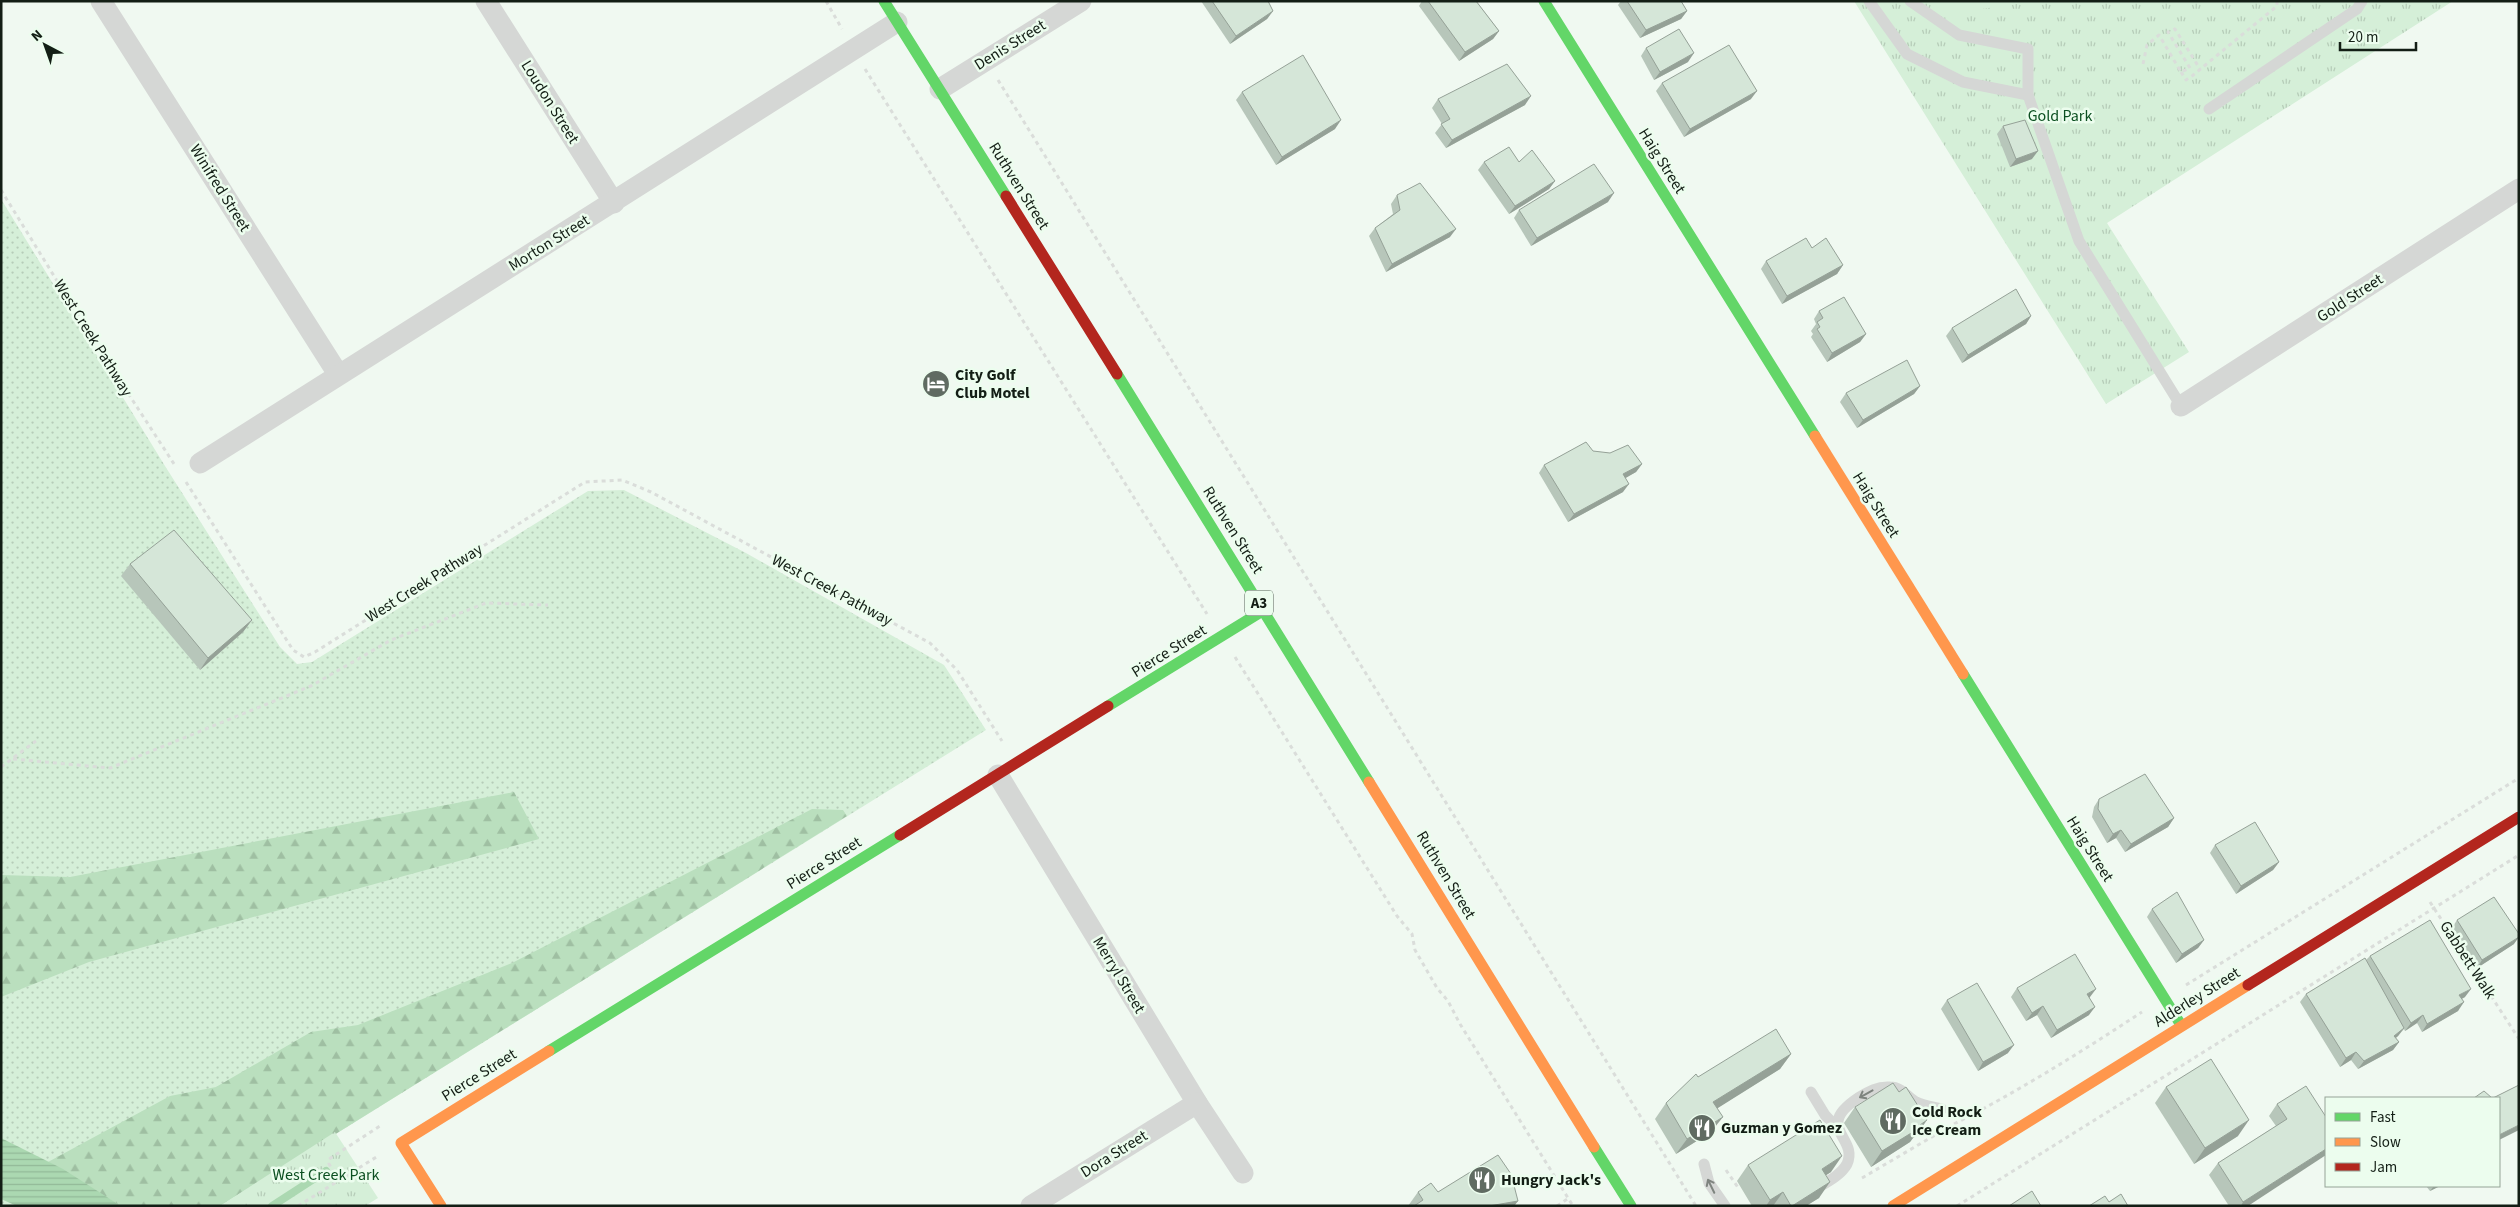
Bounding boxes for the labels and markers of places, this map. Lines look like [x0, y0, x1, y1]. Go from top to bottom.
place label: City Golf Club Motel [955, 364, 1030, 404]
hotel icon: City Golf Club Motel [921, 369, 951, 399]
place label: Cold Rock Ice Cream [1912, 1101, 1982, 1141]
restaurant icon: Cold Rock Ice Cream [1878, 1106, 1908, 1136]
restaurant icon: Guzman y Gomez [1687, 1113, 1717, 1143]
place label: Guzman y Gomez [1721, 1117, 1842, 1139]
restaurant icon: Hungry Jack's [1467, 1165, 1497, 1195]
place label: Hungry Jack's [1501, 1169, 1601, 1191]

